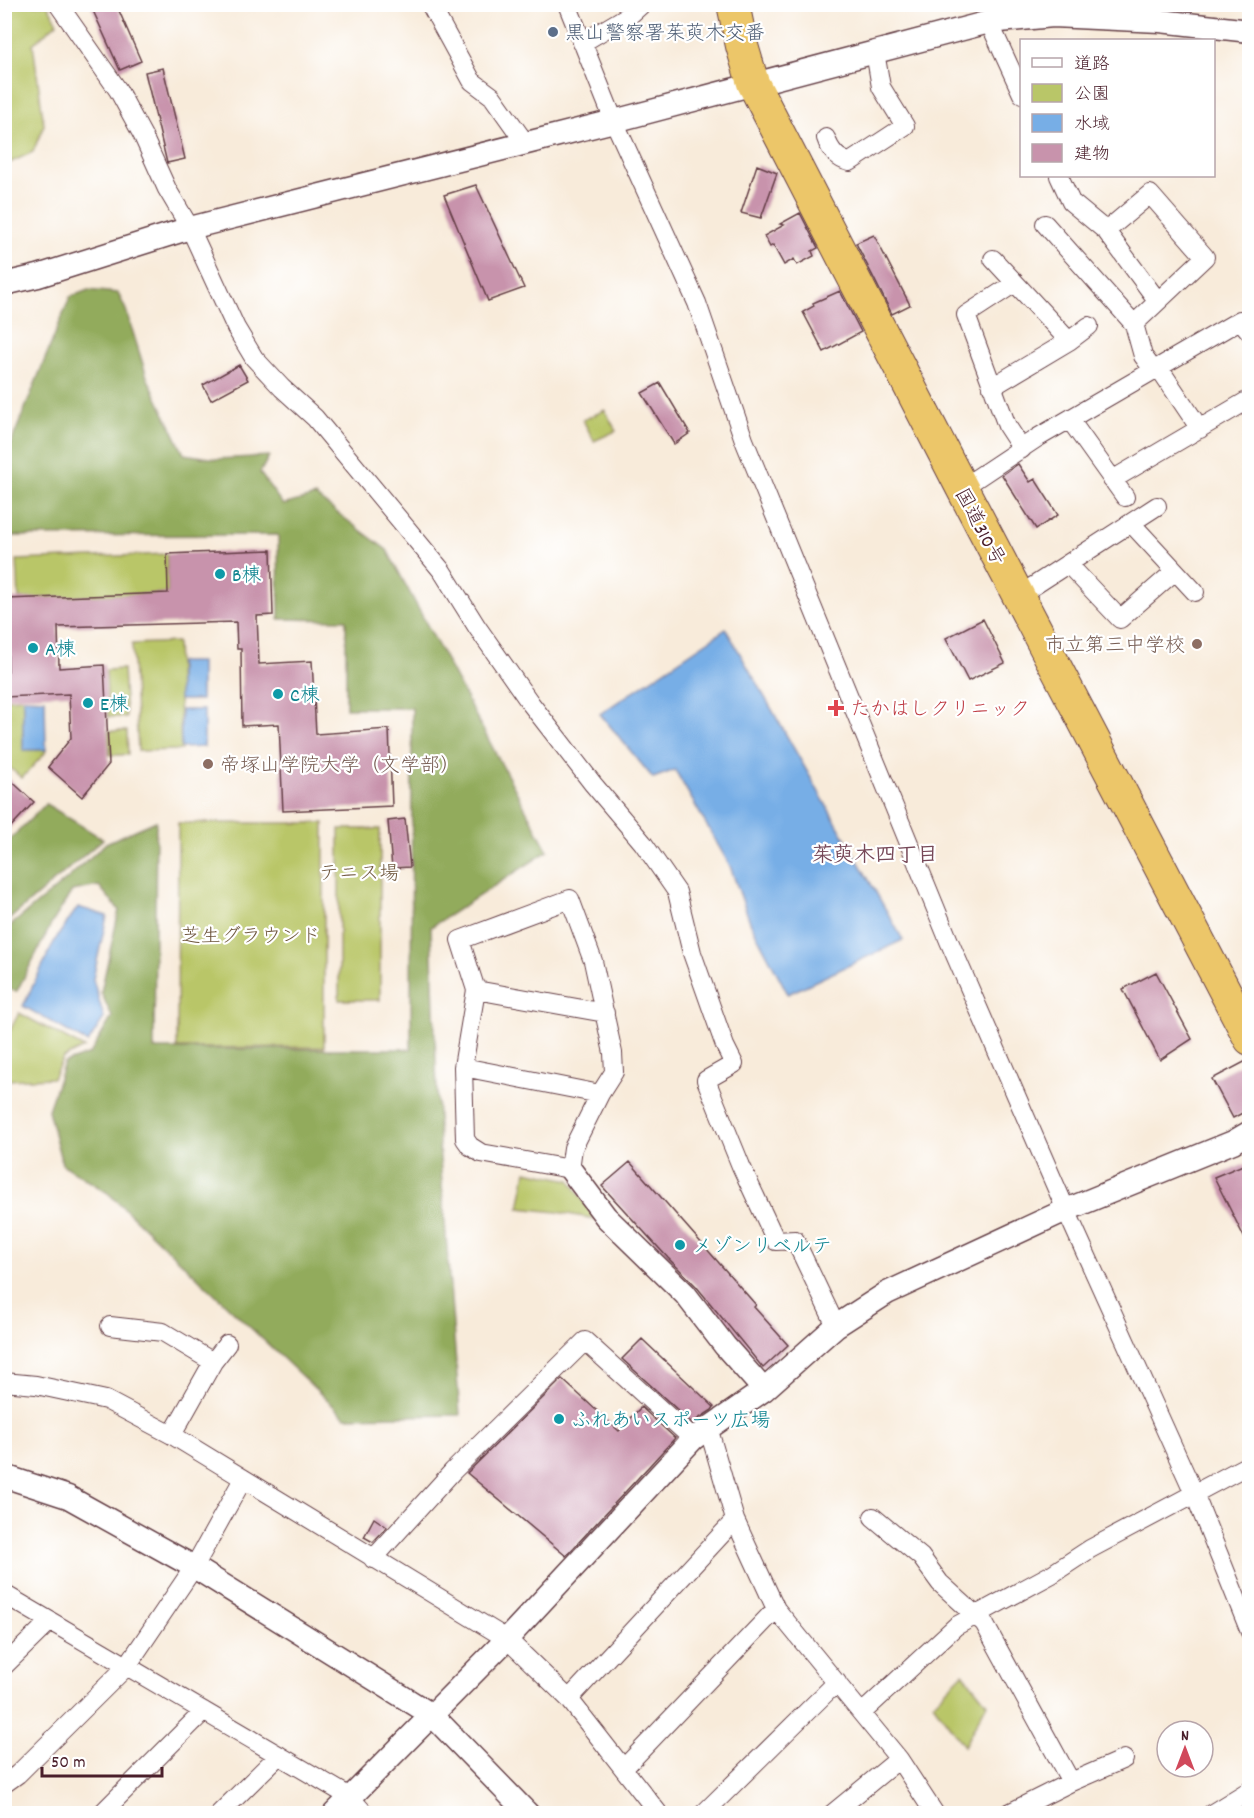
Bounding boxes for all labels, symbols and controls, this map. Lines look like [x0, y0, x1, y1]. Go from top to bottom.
place label: 黒山警察署茱萸木交番 [565, 21, 765, 49]
marker: 黒山警察署茱萸木交番 [546, 25, 560, 39]
legend [1020, 39, 1215, 177]
text: 道路 [1074, 53, 1110, 78]
text: 公園 [1074, 83, 1110, 108]
text: 水域 [1074, 113, 1110, 138]
text: 建物 [1074, 143, 1110, 168]
street label: 国道310号 [946, 484, 1010, 571]
place label: B棟 [232, 563, 261, 591]
marker: B棟 [213, 567, 227, 581]
place label: 市立第三中学校 [1045, 633, 1185, 661]
place label: A棟 [45, 637, 76, 665]
marker: 市立第三中学校 [1190, 637, 1204, 651]
marker: A棟 [26, 641, 40, 655]
place label: C棟 [290, 683, 320, 711]
marker: C棟 [271, 687, 285, 701]
place label: E棟 [100, 692, 129, 720]
marker: E棟 [81, 696, 95, 710]
place label: たかはしクリニック [850, 697, 1030, 725]
marker: たかはしクリニック [827, 699, 845, 717]
place label: 帝塚山学院大学（文学部） [220, 753, 460, 781]
marker: 帝塚山学院大学（文学部） [201, 757, 215, 771]
district label: 茱萸木四丁目 [812, 842, 938, 872]
park label: テニス場 [319, 861, 399, 889]
park label: 芝生グラウンド [181, 924, 321, 952]
place label: メゾンリベルテ [692, 1234, 832, 1262]
marker: メゾンリベルテ [673, 1238, 687, 1252]
place label: ふれあいスポーツ広場 [571, 1408, 771, 1436]
marker: ふれあいスポーツ広場 [552, 1412, 566, 1426]
north arrow [1155, 1719, 1215, 1779]
text: N [1181, 1725, 1189, 1748]
scale bar [42, 1740, 162, 1778]
text: 50 m [51, 1751, 86, 1776]

